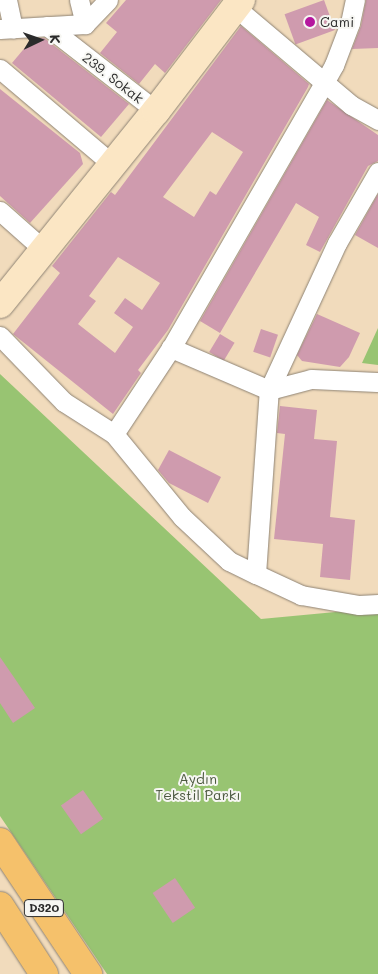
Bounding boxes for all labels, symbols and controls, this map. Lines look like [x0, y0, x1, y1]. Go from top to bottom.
place label: Cami [320, 14, 354, 30]
north arrow [15, 15, 65, 65]
marker: Cami [304, 16, 316, 28]
text: K [46, 34, 65, 44]
street label: 239. Sokak [79, 49, 147, 107]
park label: Aydın Tekstil Parkı [155, 771, 241, 804]
road number: D320 [23, 898, 65, 918]

